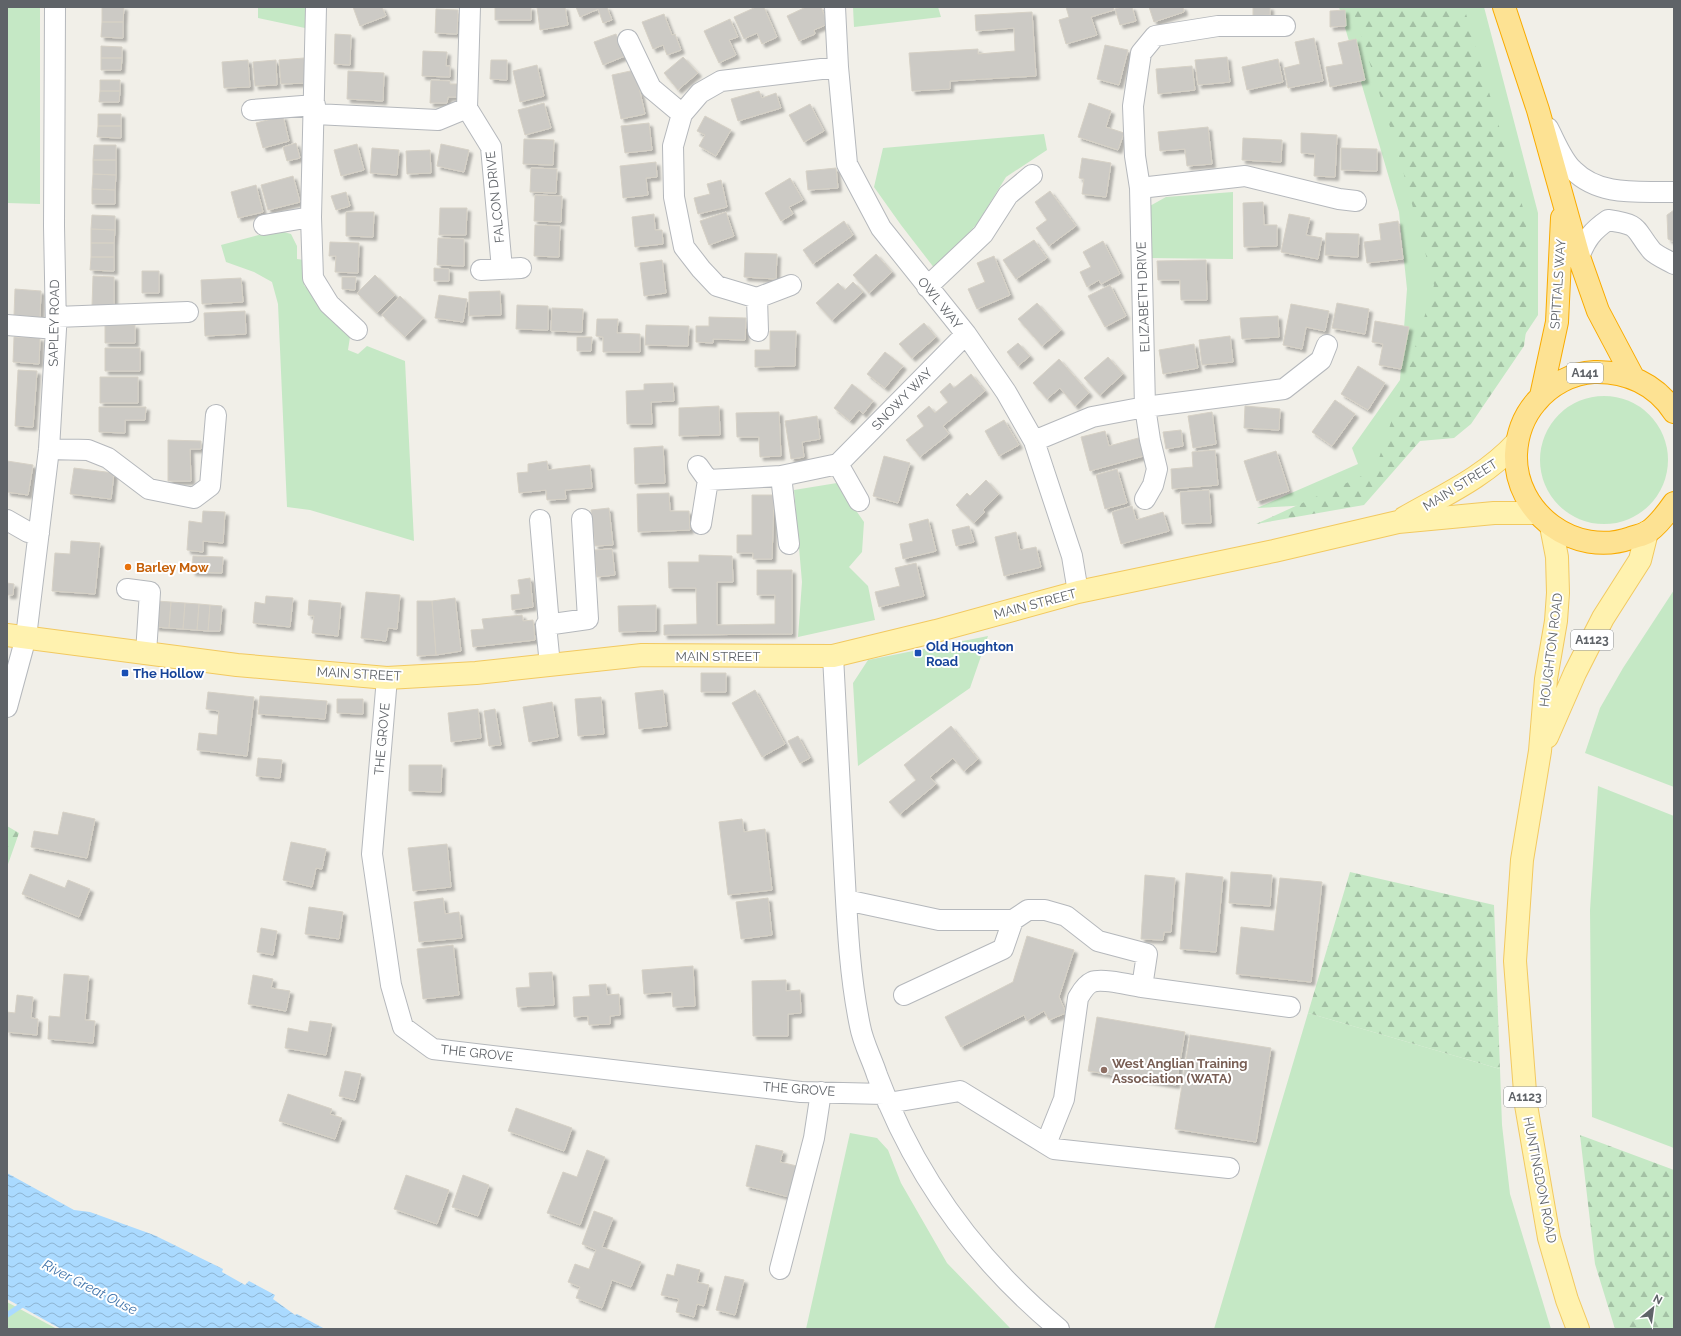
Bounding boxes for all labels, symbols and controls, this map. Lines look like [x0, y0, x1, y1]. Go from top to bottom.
street label: FALCON DRIVE [483, 150, 507, 244]
street label: SPITTALS WAY [1547, 238, 1569, 330]
street label: ELIZABETH DRIVE [1134, 241, 1152, 353]
street label: OWL WAY [915, 274, 966, 332]
street label: SAPLEY ROAD [46, 279, 62, 367]
road number: A141 [1567, 363, 1603, 383]
street label: SNOWY WAY [869, 364, 936, 433]
street label: MAIN STREET [1420, 456, 1500, 514]
place label: Barley Mow [136, 560, 209, 575]
marker: Barley Mow [123, 562, 133, 572]
street label: MAIN STREET [992, 586, 1078, 622]
street label: HOUGHTON ROAD [1537, 592, 1565, 708]
road number: A1123 [1571, 630, 1613, 650]
place label: Old Houghton Road [926, 639, 1014, 669]
marker: Old Houghton Road [913, 648, 923, 658]
street label: MAIN STREET [676, 649, 760, 664]
street label: MAIN STREET [316, 664, 402, 684]
place label: The Hollow [133, 666, 204, 681]
marker: The Hollow [120, 668, 130, 678]
street label: THE GROVE [371, 702, 393, 776]
street label: THE GROVE [440, 1042, 514, 1064]
place label: West Anglian Training Association (WATA) [1112, 1056, 1247, 1086]
marker: West Anglian Training Association (WATA) [1099, 1065, 1109, 1075]
street label: THE GROVE [762, 1079, 836, 1099]
road number: A1123 [1504, 1087, 1546, 1107]
street label: HUNTINGDON ROAD [1520, 1116, 1560, 1244]
water label: River Great Ouse [40, 1256, 140, 1318]
north arrow [1633, 1288, 1673, 1328]
text: N [1651, 1292, 1664, 1307]

